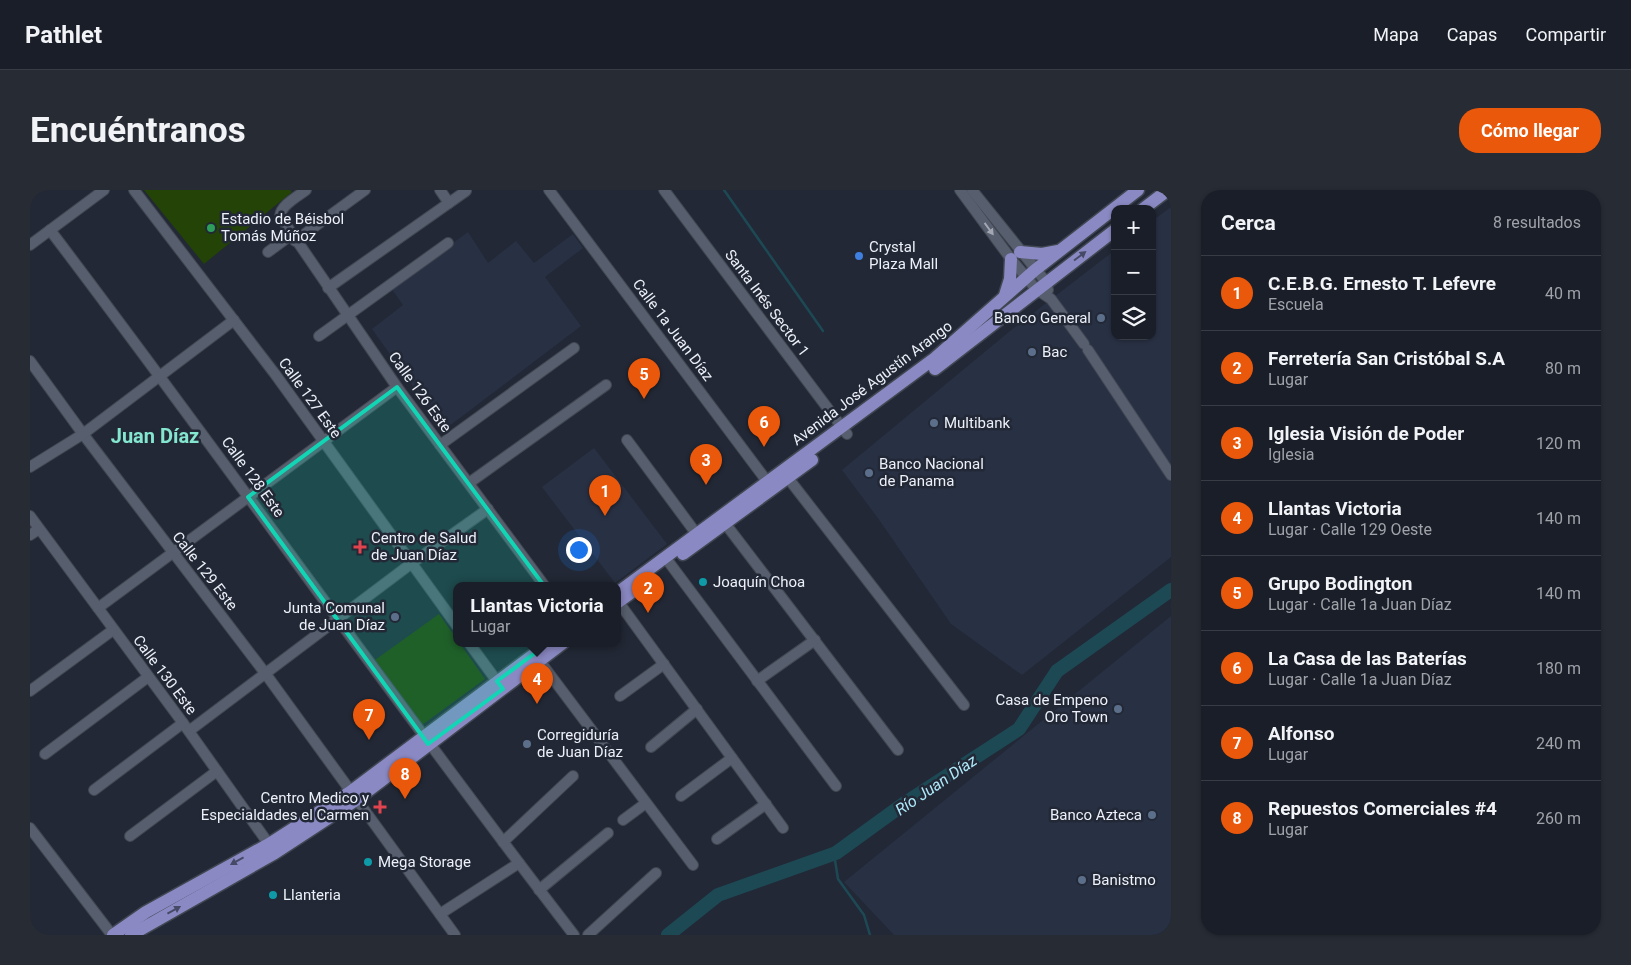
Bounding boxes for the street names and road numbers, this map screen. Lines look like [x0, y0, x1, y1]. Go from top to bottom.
street label: Santa Inés Sector 1 [721, 246, 813, 360]
street label: Calle 1a Juan Díaz [629, 275, 717, 385]
street label: Avenida José Agustín Arango [788, 317, 956, 449]
street label: Calle 126 Este [385, 348, 455, 436]
street label: Calle 127 Este [275, 354, 345, 442]
street label: Calle 128 Este [218, 433, 288, 521]
street label: Calle 129 Este [169, 528, 241, 614]
street label: Calle 130 Este [129, 632, 201, 718]

